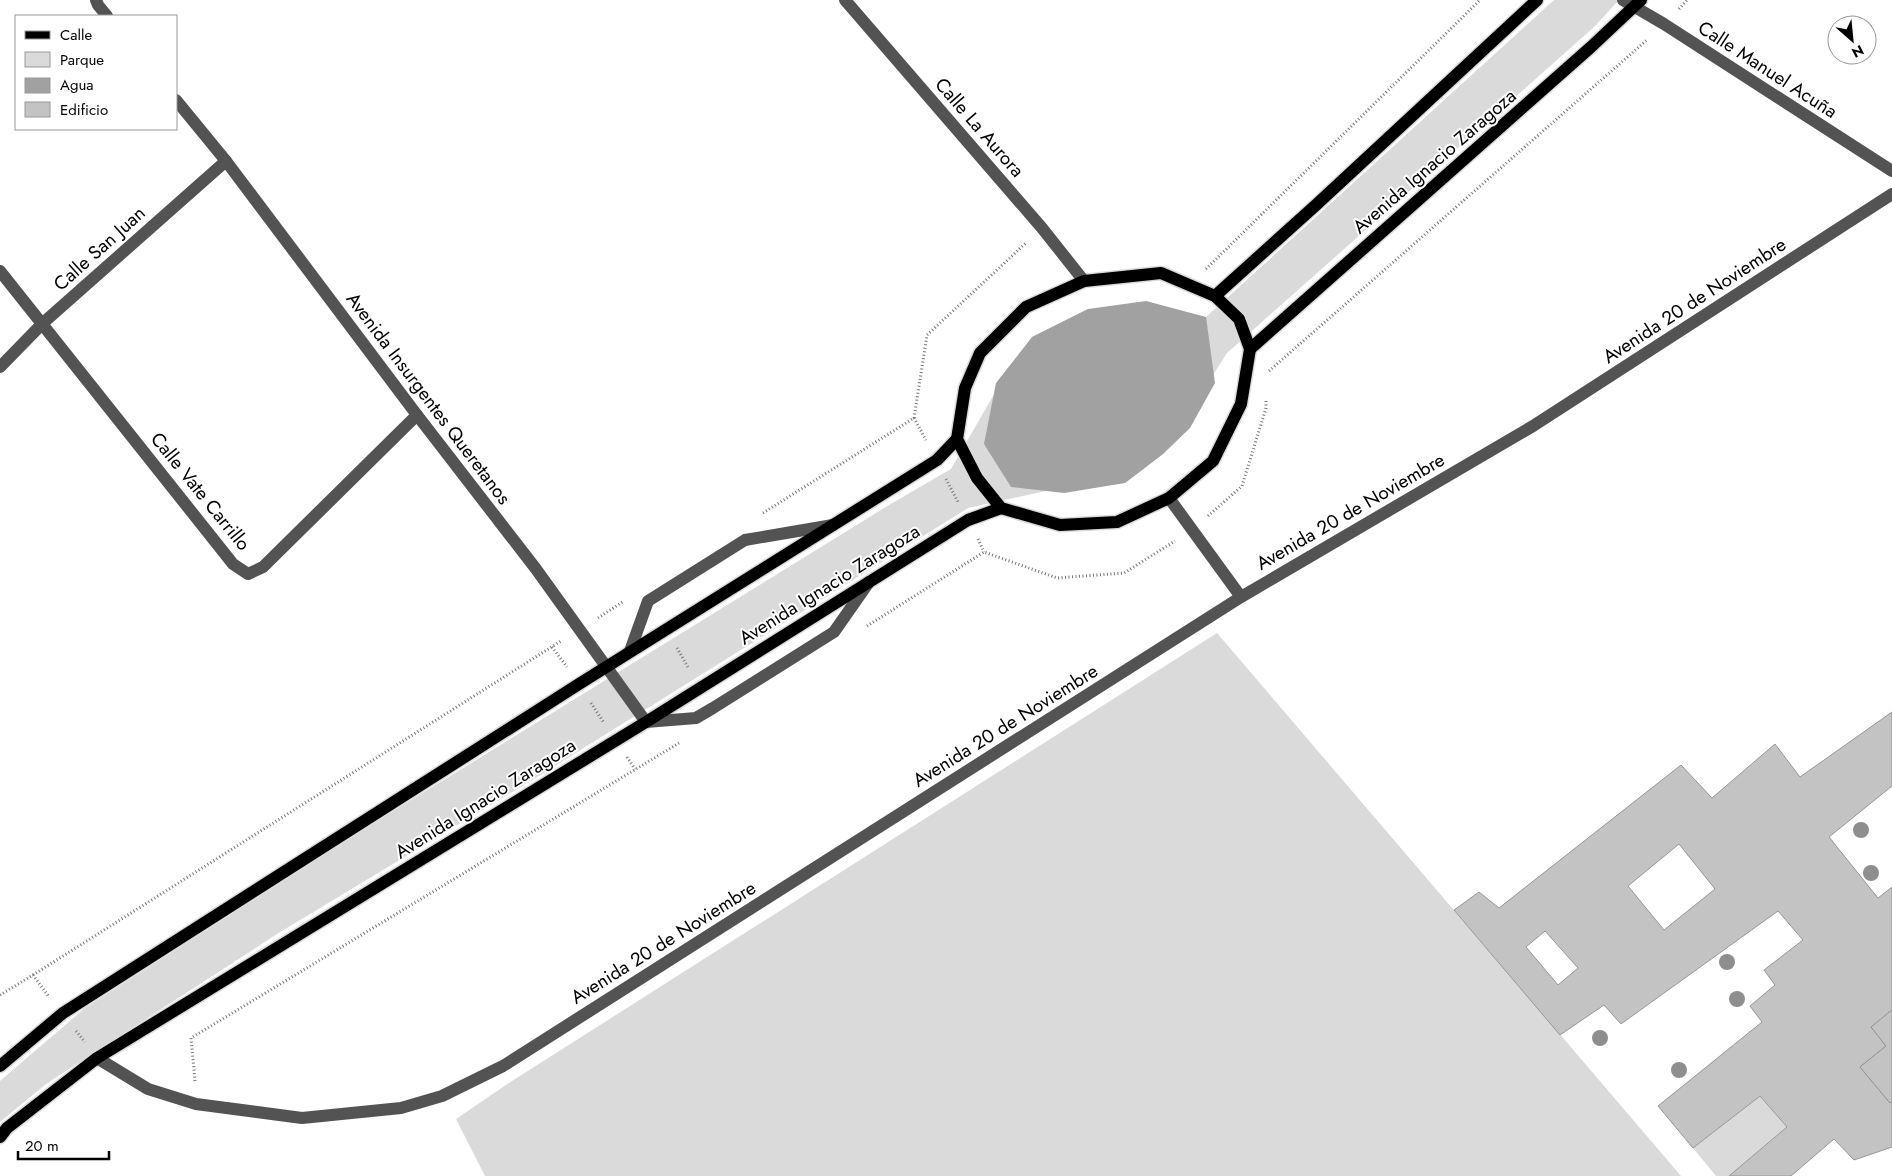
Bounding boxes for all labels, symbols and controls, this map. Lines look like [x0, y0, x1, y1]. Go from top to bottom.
street label: Calle Manuel Acuña [1693, 14, 1843, 125]
legend [15, 15, 178, 130]
north arrow [1827, 15, 1877, 65]
text: Calle [60, 24, 92, 46]
text: N [1848, 40, 1867, 63]
text: Parque [60, 49, 104, 71]
street label: Calle La Aurora [929, 72, 1031, 183]
text: Agua [60, 74, 94, 96]
street label: Avenida Ignacio Zaragoza [1347, 83, 1522, 240]
text: Edificio [60, 99, 108, 121]
street label: Calle San Juan [47, 200, 151, 297]
street label: Avenida 20 de Noviembre [1597, 231, 1791, 370]
street label: Avenida Insurgentes Queretanos [340, 287, 518, 510]
street label: Calle Vate Carrillo [144, 426, 257, 556]
street label: Avenida 20 de Noviembre [1251, 446, 1450, 577]
street label: Avenida Ignacio Zaragoza [734, 518, 925, 651]
street label: Avenida 20 de Noviembre [907, 657, 1103, 794]
street label: Avenida Ignacio Zaragoza [390, 732, 581, 865]
street label: Avenida 20 de Noviembre [565, 874, 761, 1011]
scale bar [18, 1128, 109, 1160]
text: 20 m [25, 1135, 59, 1157]

